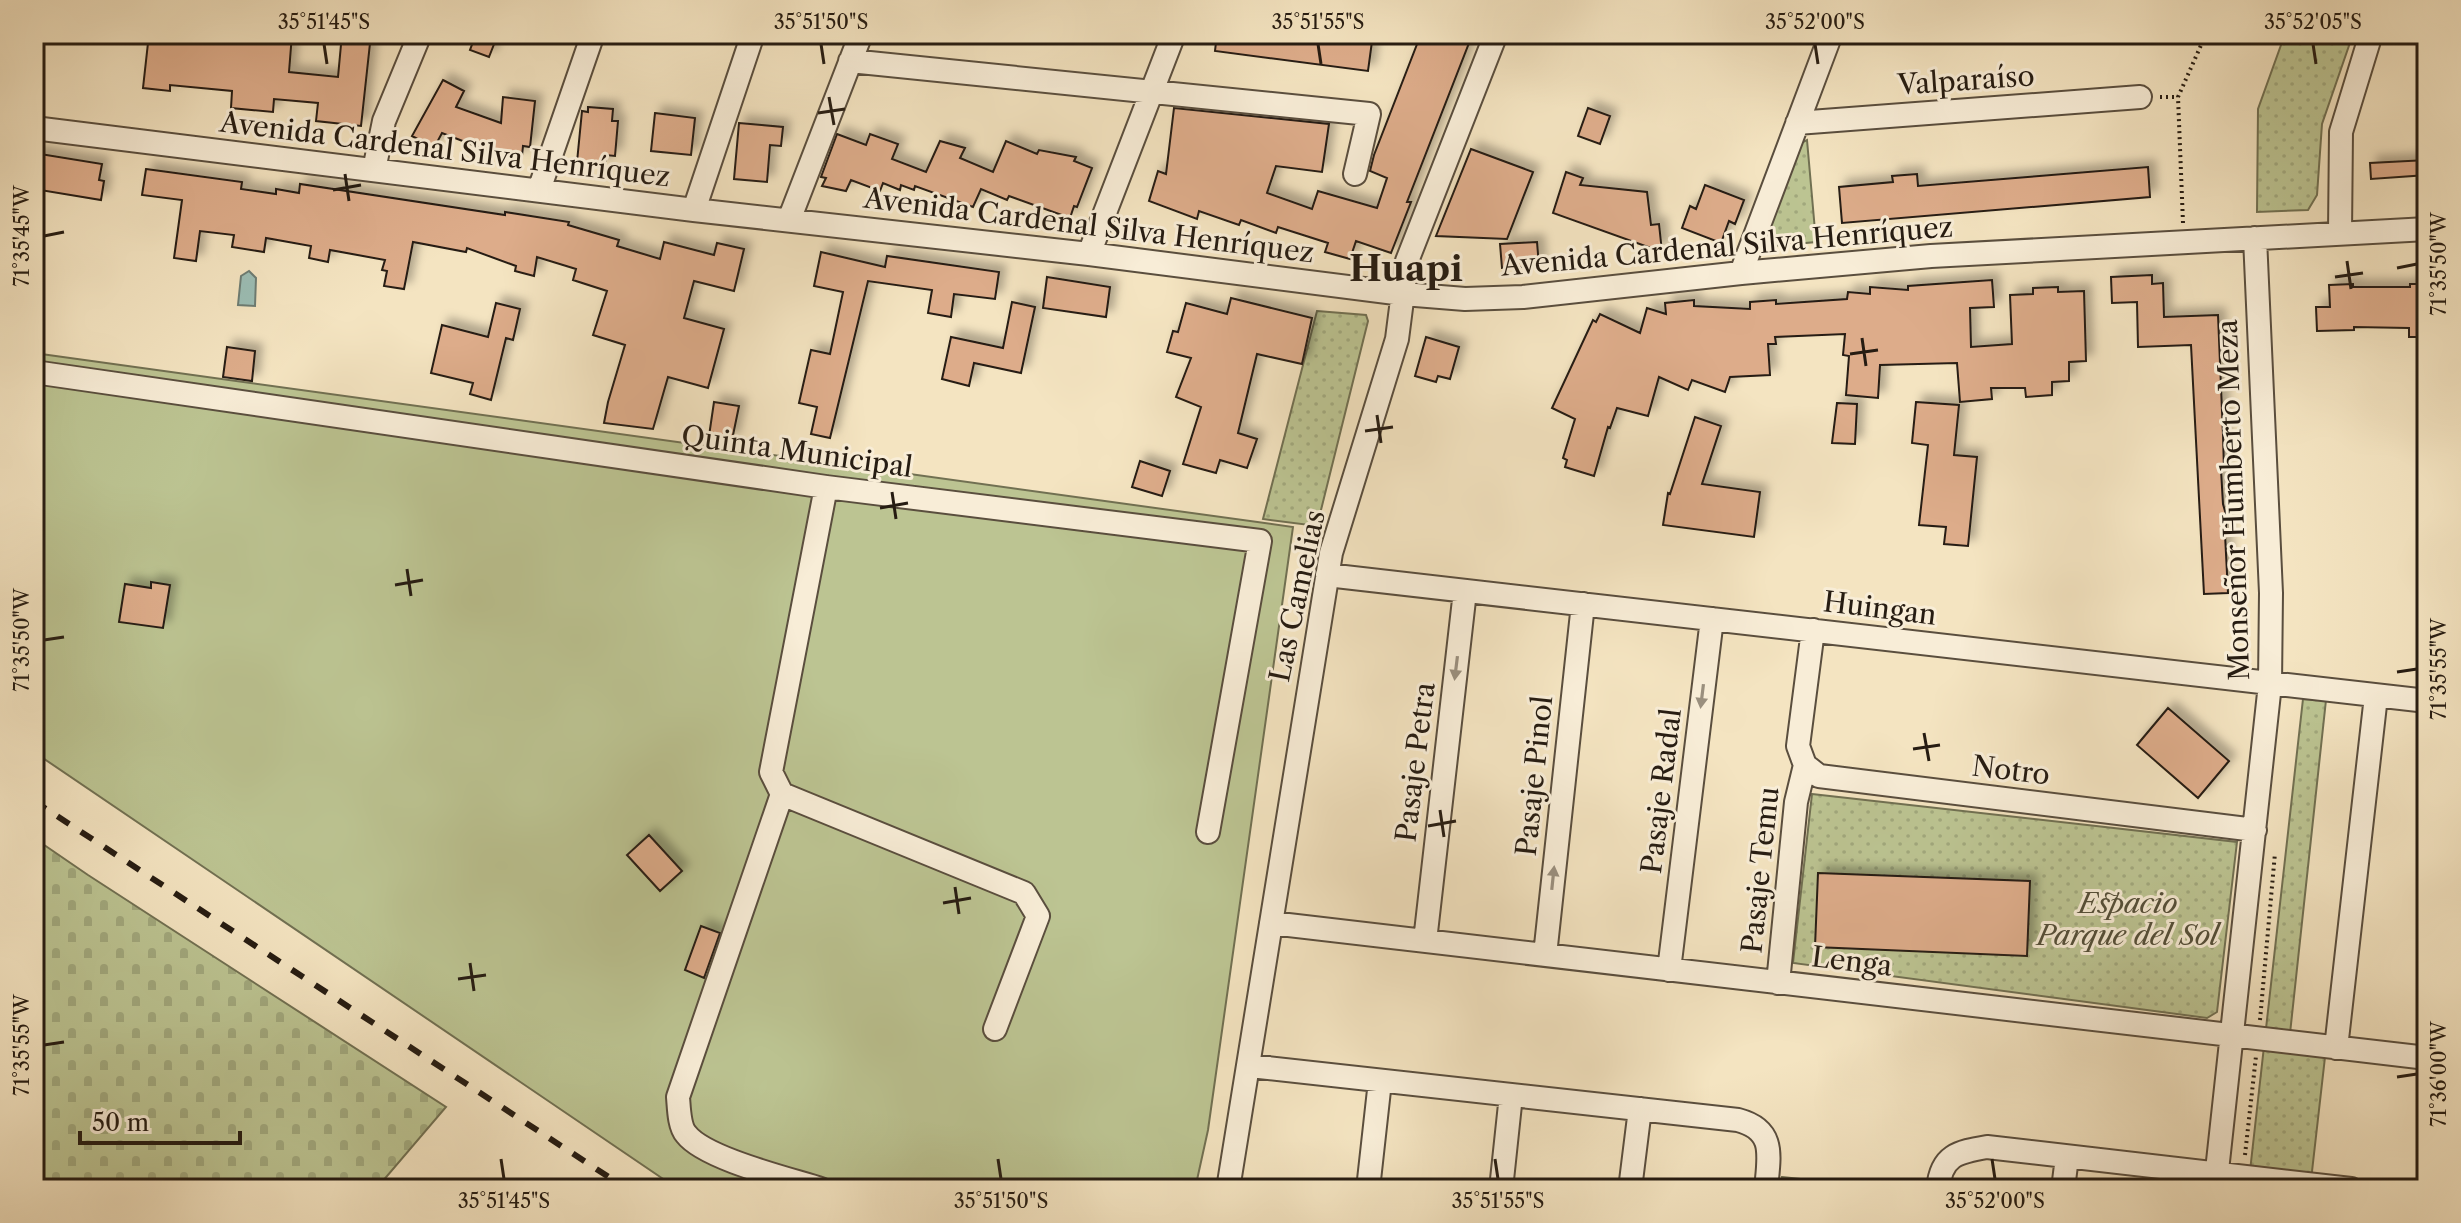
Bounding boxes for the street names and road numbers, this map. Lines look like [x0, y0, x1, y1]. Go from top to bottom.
street label: Valparaíso [1895, 58, 2036, 102]
street label: Avenida Cardenal Silva Henríquez [217, 104, 672, 194]
street label: Avenida Cardenal Silva Henríquez [861, 180, 1316, 270]
street label: Avenida Cardenal Silva Henríquez [1499, 209, 1954, 283]
street label: Monseñor Humberto Meza [2210, 319, 2256, 681]
street label: Quinta Municipal [679, 418, 915, 484]
street label: Las Camelias [1262, 507, 1332, 685]
street label: Huingan [1821, 584, 1939, 632]
street label: Pasaje Petra [1388, 680, 1442, 844]
street label: Pasaje Pinol [1509, 694, 1559, 858]
street label: Pasaje Radal [1634, 706, 1688, 876]
street label: Notro [1970, 748, 2052, 792]
street label: Pasaje Temu [1734, 785, 1786, 955]
street label: Lenga [1810, 939, 1894, 983]

